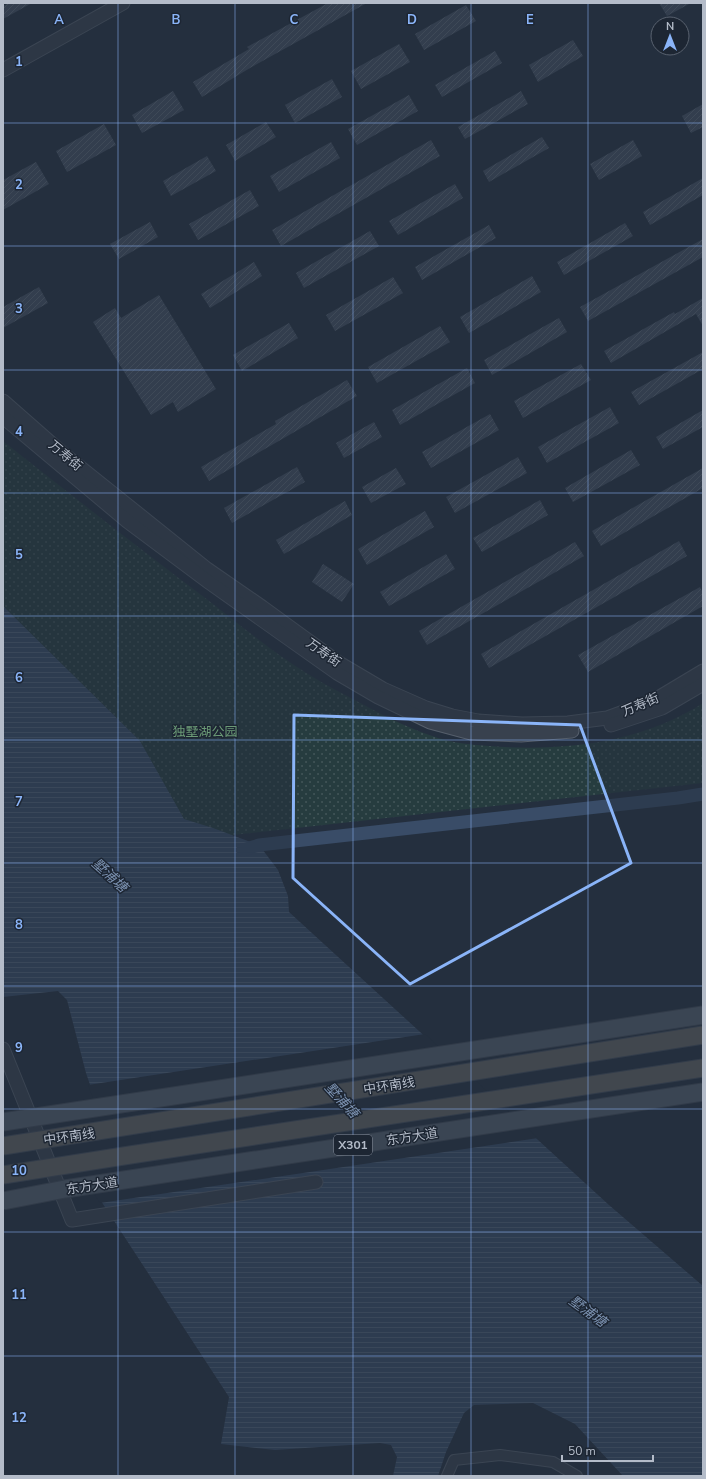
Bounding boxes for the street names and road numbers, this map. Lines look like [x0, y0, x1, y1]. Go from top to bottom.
street label: 万寿街 [45, 436, 86, 475]
street label: 万寿街 [302, 634, 345, 671]
street label: 万寿街 [619, 689, 662, 721]
street label: 中环南线 [362, 1073, 416, 1099]
street label: 中环南线 [42, 1124, 96, 1150]
street label: 东方大道 [385, 1124, 439, 1150]
road number: X301 [334, 1135, 372, 1155]
street label: 东方大道 [65, 1173, 119, 1199]

